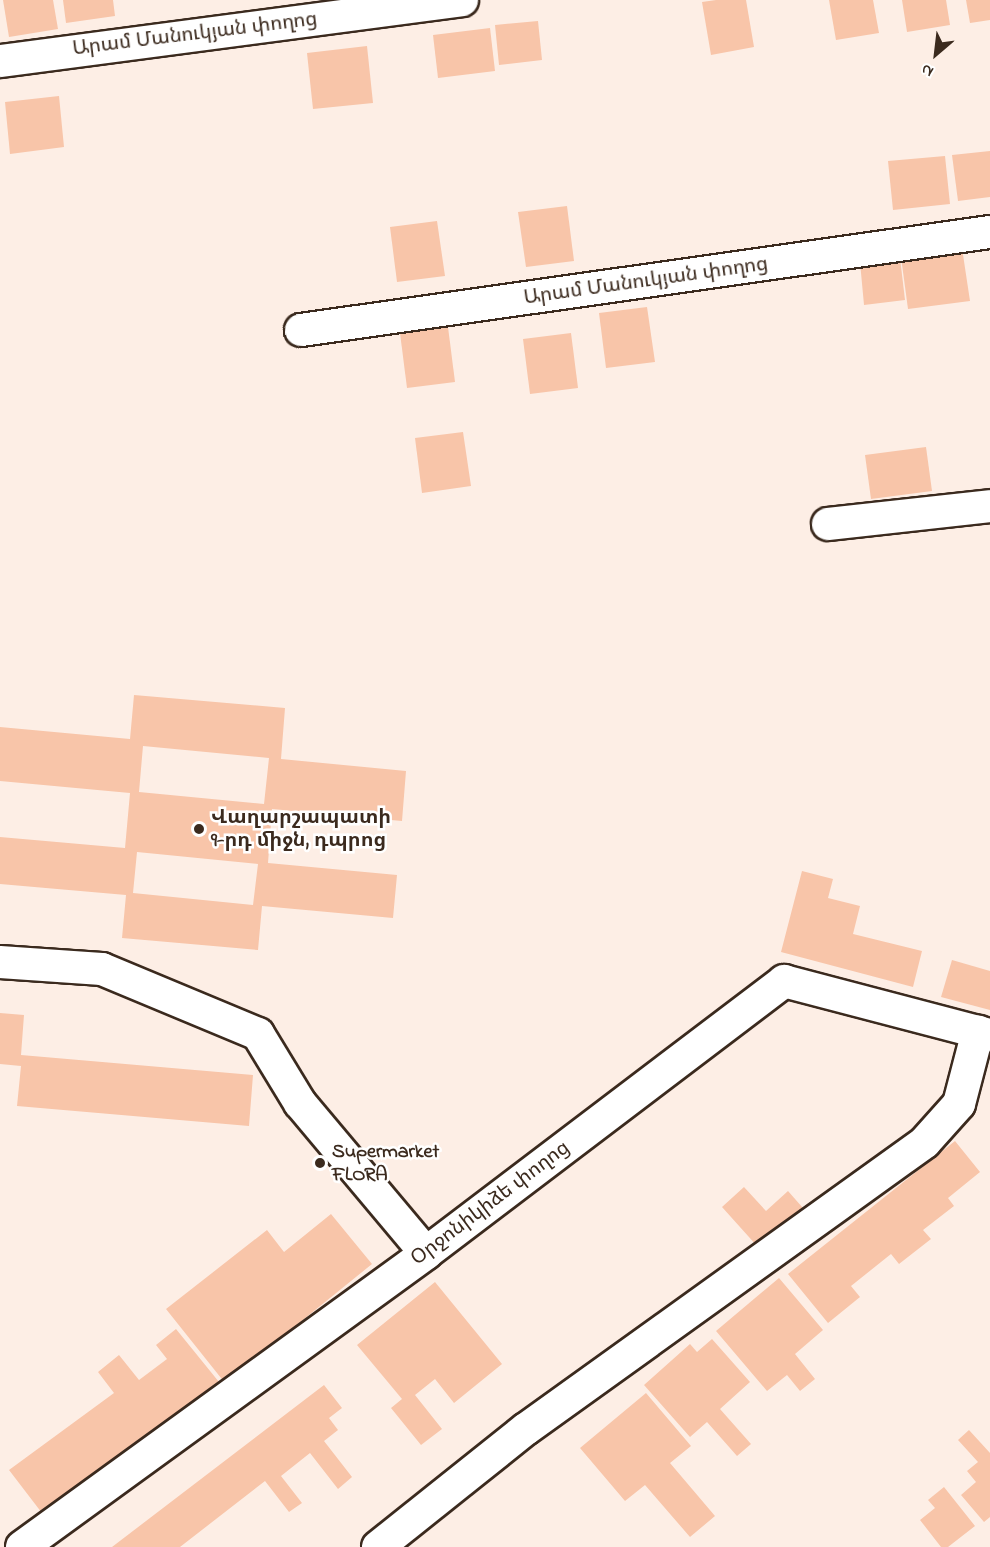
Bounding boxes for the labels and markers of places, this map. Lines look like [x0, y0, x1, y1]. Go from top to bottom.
place label: Վաղարշապատի 9-րդ միջն, դպրոց [211, 806, 391, 853]
marker: Վաղարշապատի 9-րդ միջն, դպրոց [192, 822, 206, 836]
place label: Supermarket FLORA [332, 1140, 439, 1187]
marker: Supermarket FLORA [313, 1156, 327, 1170]

